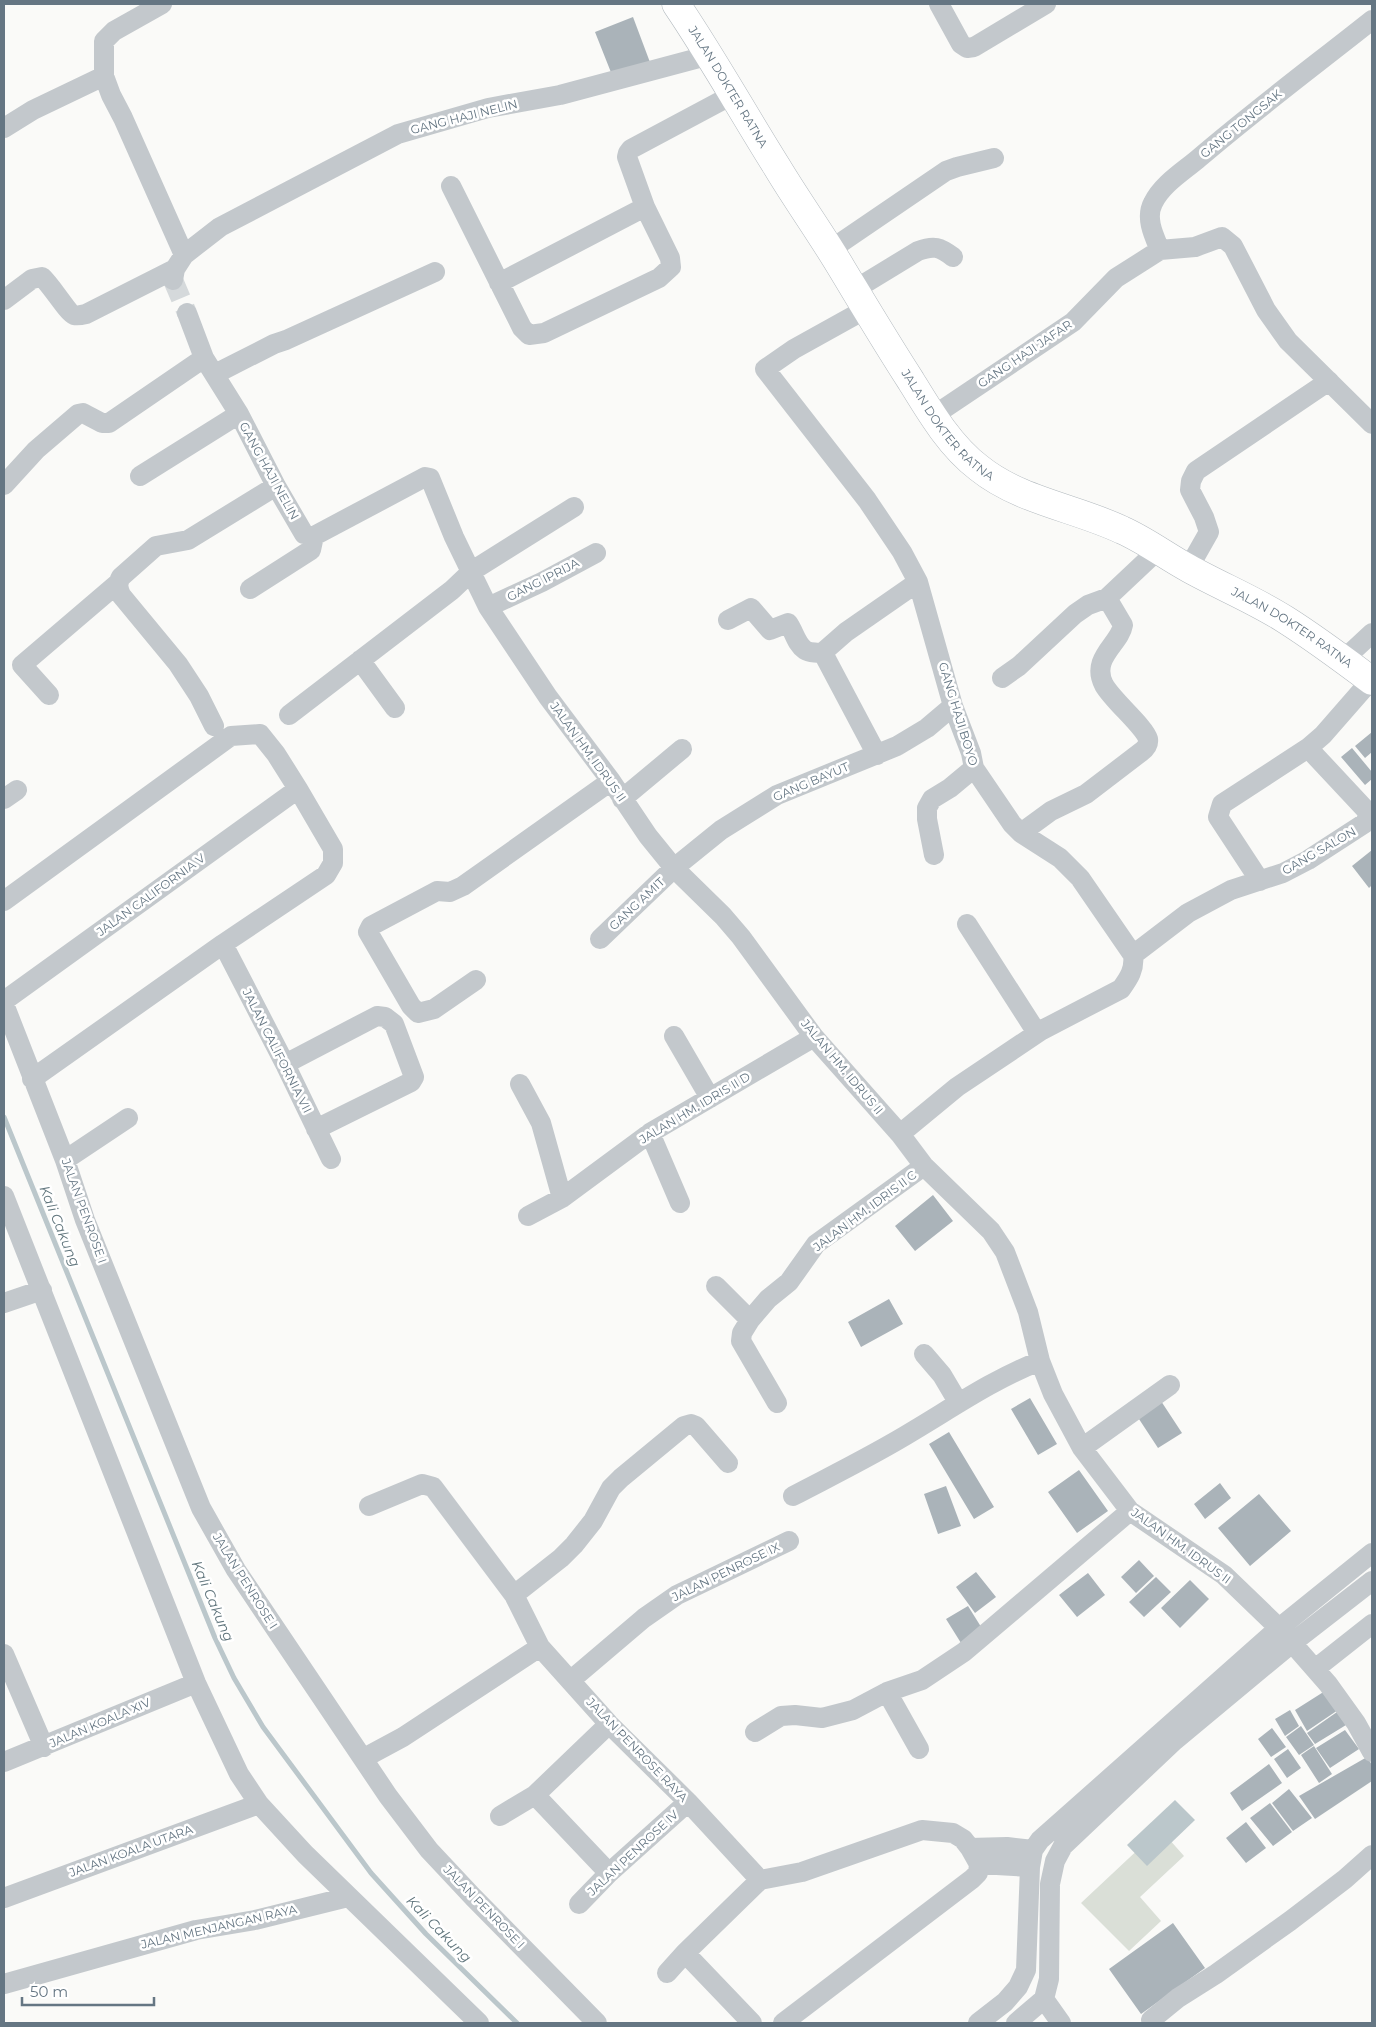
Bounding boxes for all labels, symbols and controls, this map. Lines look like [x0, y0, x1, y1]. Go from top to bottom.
street label: JALAN DOKTER RATNA [685, 22, 772, 151]
street label: GANG TONGSAK [1197, 86, 1285, 161]
street label: GANG HAJI NELIN [409, 96, 519, 137]
street label: GANG HAJI JAFAR [975, 316, 1075, 391]
street label: JALAN DOKTER RATNA [898, 365, 997, 484]
street label: GANG HAJI NELIN [236, 419, 303, 522]
street label: GANG IPRIJA [504, 555, 582, 604]
street label: JALAN DOKTER RATNA [1228, 583, 1356, 671]
street label: GANG HAJI BOYO [936, 660, 981, 767]
street label: JALAN HM. IDRUS II [547, 698, 630, 804]
street label: GANG BAYUT [771, 759, 851, 804]
street label: GANG SALON [1279, 823, 1358, 878]
street label: JALAN CALIFORNIA V [93, 850, 208, 940]
street label: GANG AMIT [606, 874, 668, 933]
street label: JALAN CALIFORNIA VII [239, 985, 315, 1115]
street label: JALAN HM. IDRUS II [798, 1015, 887, 1117]
street label: JALAN HM. IDRIS II D [636, 1069, 753, 1147]
street label: JALAN PENROSE I [58, 1156, 110, 1265]
street label: JALAN HM. IDRIS II C [809, 1167, 920, 1255]
water label: Kali Cakung [36, 1183, 84, 1269]
street label: JALAN HM. IDRUS II [1128, 1504, 1234, 1587]
street label: JALAN PENROSE I [209, 1529, 281, 1631]
street label: JALAN PENROSE IX [669, 1539, 782, 1605]
water label: Kali Cakung [188, 1558, 238, 1644]
street label: JALAN KOALA XIV [46, 1694, 153, 1751]
street label: JALAN PENROSE RAYA [583, 1694, 691, 1805]
street label: JALAN PENROSE IV [584, 1806, 682, 1899]
street label: JALAN KOALA UTARA [66, 1821, 195, 1880]
street label: JALAN PENROSE I [440, 1861, 528, 1952]
water label: Kali Cakung [403, 1892, 475, 1966]
street label: JALAN MENJANGAN RAYA [138, 1901, 299, 1952]
scale bar [22, 1974, 155, 2006]
text: 50 m [30, 1982, 68, 2001]

